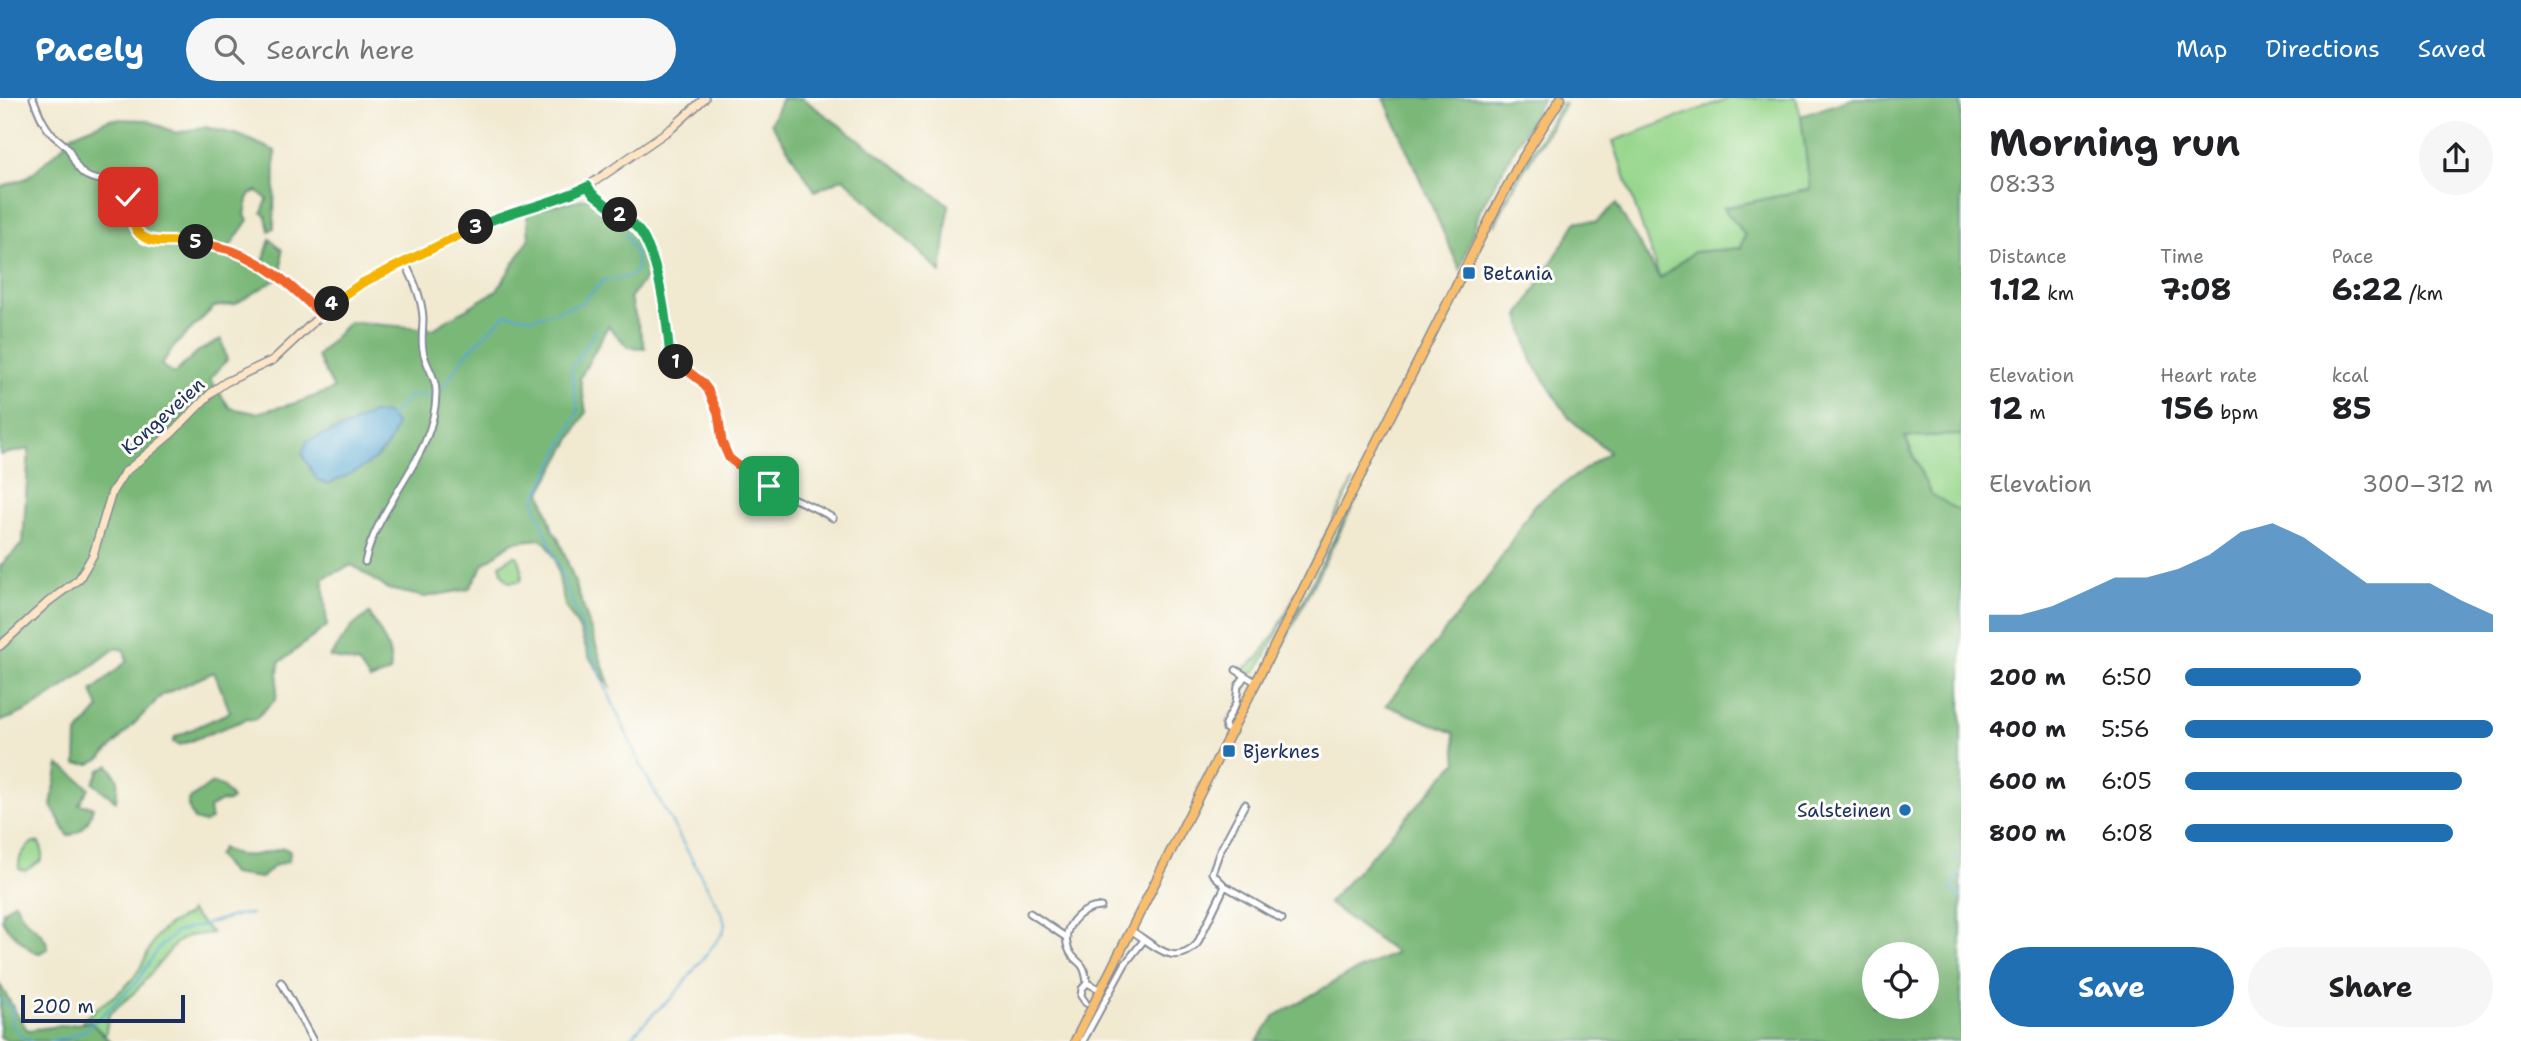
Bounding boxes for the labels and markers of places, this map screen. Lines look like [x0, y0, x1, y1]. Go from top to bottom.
pin [98, 167, 158, 227]
pin: 2 [602, 198, 638, 232]
pin: 3 [458, 209, 494, 244]
pin: 5 [178, 225, 214, 260]
place label: Betania [1483, 261, 1553, 286]
marker: Betania [1461, 265, 1477, 281]
pin: 4 [314, 286, 350, 322]
pin: 1 [658, 344, 694, 380]
pin [739, 456, 799, 516]
place label: Bjerknes [1243, 739, 1320, 764]
marker: Bjerknes [1221, 743, 1237, 759]
place label: Salsteinen [1797, 798, 1891, 823]
marker: Salsteinen [1897, 802, 1913, 818]

